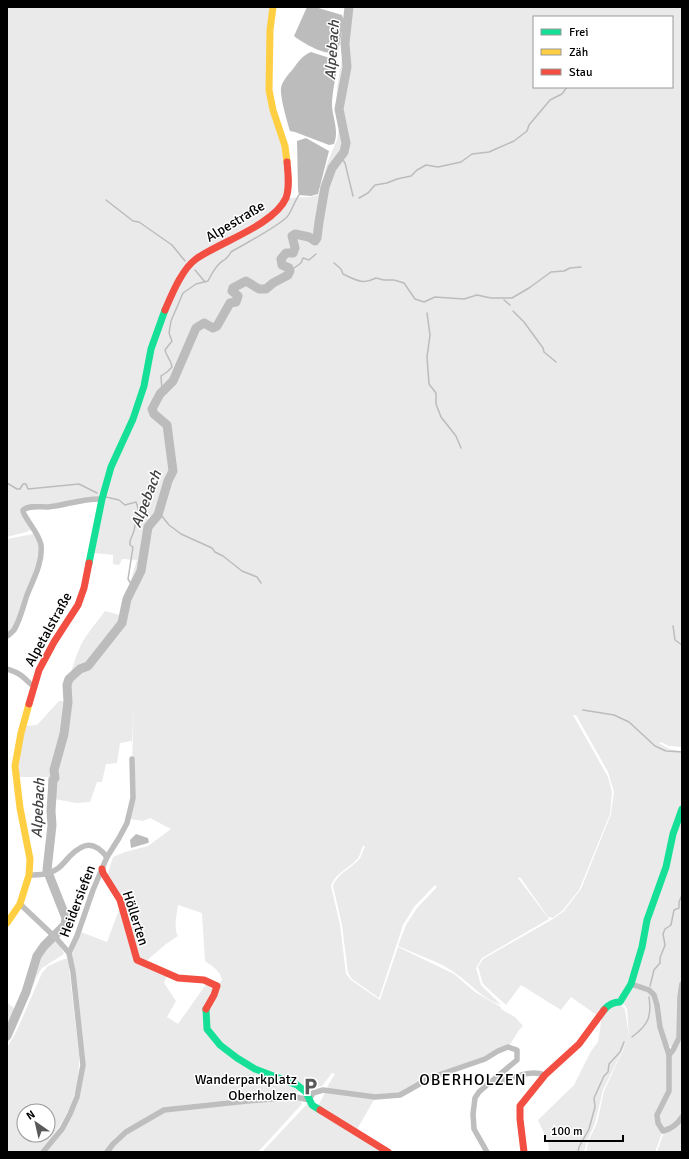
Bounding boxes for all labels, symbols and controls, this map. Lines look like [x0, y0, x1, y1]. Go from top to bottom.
legend [533, 16, 673, 88]
water label: Alpebach [321, 19, 343, 80]
text: Frei [569, 25, 588, 40]
text: Zäh [569, 45, 588, 60]
text: Stau [569, 65, 593, 80]
street label: Alpestraße [203, 197, 268, 246]
water label: Alpebach [127, 467, 165, 530]
street label: Alpetalstraße [21, 589, 76, 669]
water label: Alpebach [27, 777, 49, 838]
street label: Heidersiefen [56, 863, 99, 940]
street label: Höllerten [119, 889, 152, 948]
district label: OBERHOLZEN [419, 1070, 527, 1090]
place label: Wanderparkplatz Oberholzen [195, 1071, 297, 1104]
parking icon: Wanderparkplatz Oberholzen [300, 1077, 320, 1097]
north arrow [16, 1103, 56, 1143]
text: N [24, 1108, 37, 1123]
scale bar [545, 1117, 623, 1143]
text: 100 m [551, 1124, 583, 1139]

